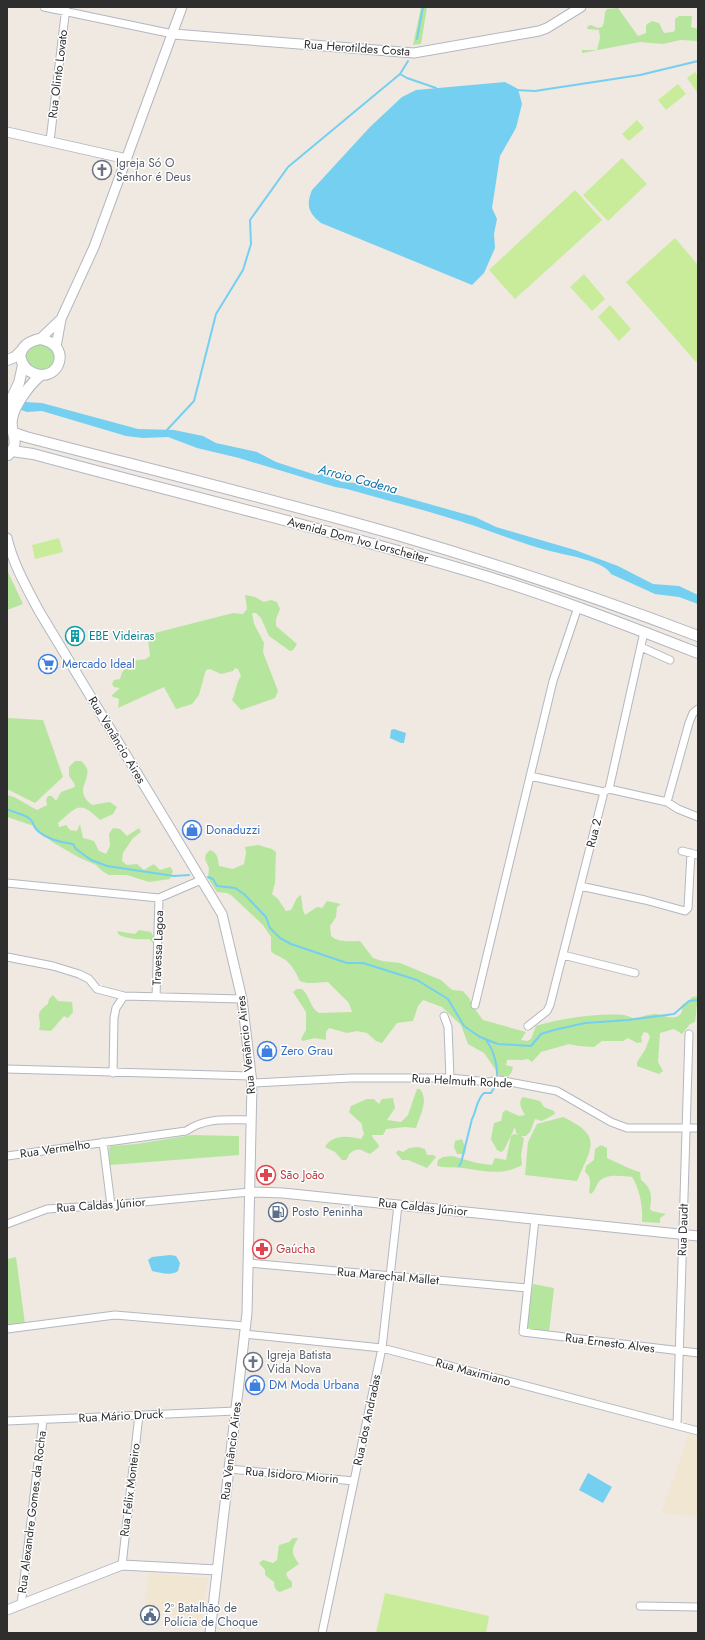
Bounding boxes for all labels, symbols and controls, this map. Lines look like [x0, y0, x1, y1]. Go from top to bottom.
street label: Rua Olinto Lovato [44, 28, 72, 119]
street label: Rua Herotildes Costa [303, 35, 411, 61]
place label: Igreja Só O Senhor é Deus [116, 154, 191, 186]
church icon: Igreja Só O Senhor é Deus [91, 159, 113, 181]
water label: Arroio Cadena [315, 459, 400, 499]
street label: Avenida Dom Ivo Lorscheiter [285, 512, 431, 568]
building icon: EBE Videiras [64, 625, 86, 647]
place label: EBE Videiras [89, 627, 155, 645]
supermarket icon: Mercado Ideal [37, 653, 59, 675]
place label: Mercado Ideal [62, 655, 135, 673]
street label: Rua Venâncio Aires [84, 693, 150, 787]
street label: Rua 2 [582, 816, 606, 849]
shop icon: Donaduzzi [181, 819, 203, 841]
place label: Donaduzzi [206, 821, 260, 839]
street label: Travessa Lagoa [148, 910, 168, 986]
street label: Rua Venâncio Aires [232, 995, 260, 1095]
shop icon: Zero Grau [256, 1040, 278, 1062]
place label: Zero Grau [281, 1042, 333, 1060]
street label: Rua Helmuth Rohde [411, 1069, 513, 1093]
street label: Rua Vermelho [19, 1135, 92, 1163]
pharmacy icon: São João [255, 1164, 277, 1186]
place label: São João [280, 1166, 325, 1184]
street label: Rua Caldas Júnior [56, 1193, 147, 1217]
street label: Rua Caldas Júnior [378, 1193, 469, 1221]
fuel station icon: Posto Peninha [267, 1201, 289, 1223]
place label: Posto Peninha [292, 1203, 363, 1221]
street label: Rua Daudt [673, 1203, 693, 1256]
pharmacy icon: Gaúcha [251, 1238, 273, 1260]
place label: Gaúcha [276, 1240, 315, 1258]
street label: Rua Marechal Mallet [336, 1263, 440, 1289]
street label: Rua Ernesto Alves [564, 1329, 656, 1357]
place label: Igreja Batista Vida Nova [267, 1346, 331, 1378]
church icon: Igreja Batista Vida Nova [242, 1351, 264, 1373]
street label: Rua Maximiano [433, 1353, 513, 1391]
street label: Rua dos Andradas [349, 1373, 385, 1467]
shop icon: DM Moda Urbana [244, 1374, 266, 1396]
place label: DM Moda Urbana [269, 1376, 360, 1394]
street label: Rua Venâncio Aires [216, 1401, 246, 1501]
street label: Rua Mário Druck [78, 1405, 165, 1427]
street label: Rua Alexandre Gomes da Rocha [13, 1429, 51, 1594]
street label: Rua Félix Monteiro [115, 1442, 145, 1538]
street label: Rua Isidoro Miorin [245, 1462, 339, 1488]
place label: 2º Batalhão de Polícia de Choque [164, 1599, 258, 1631]
public building icon: 2º Batalhão de Polícia de Choque [139, 1604, 161, 1626]

